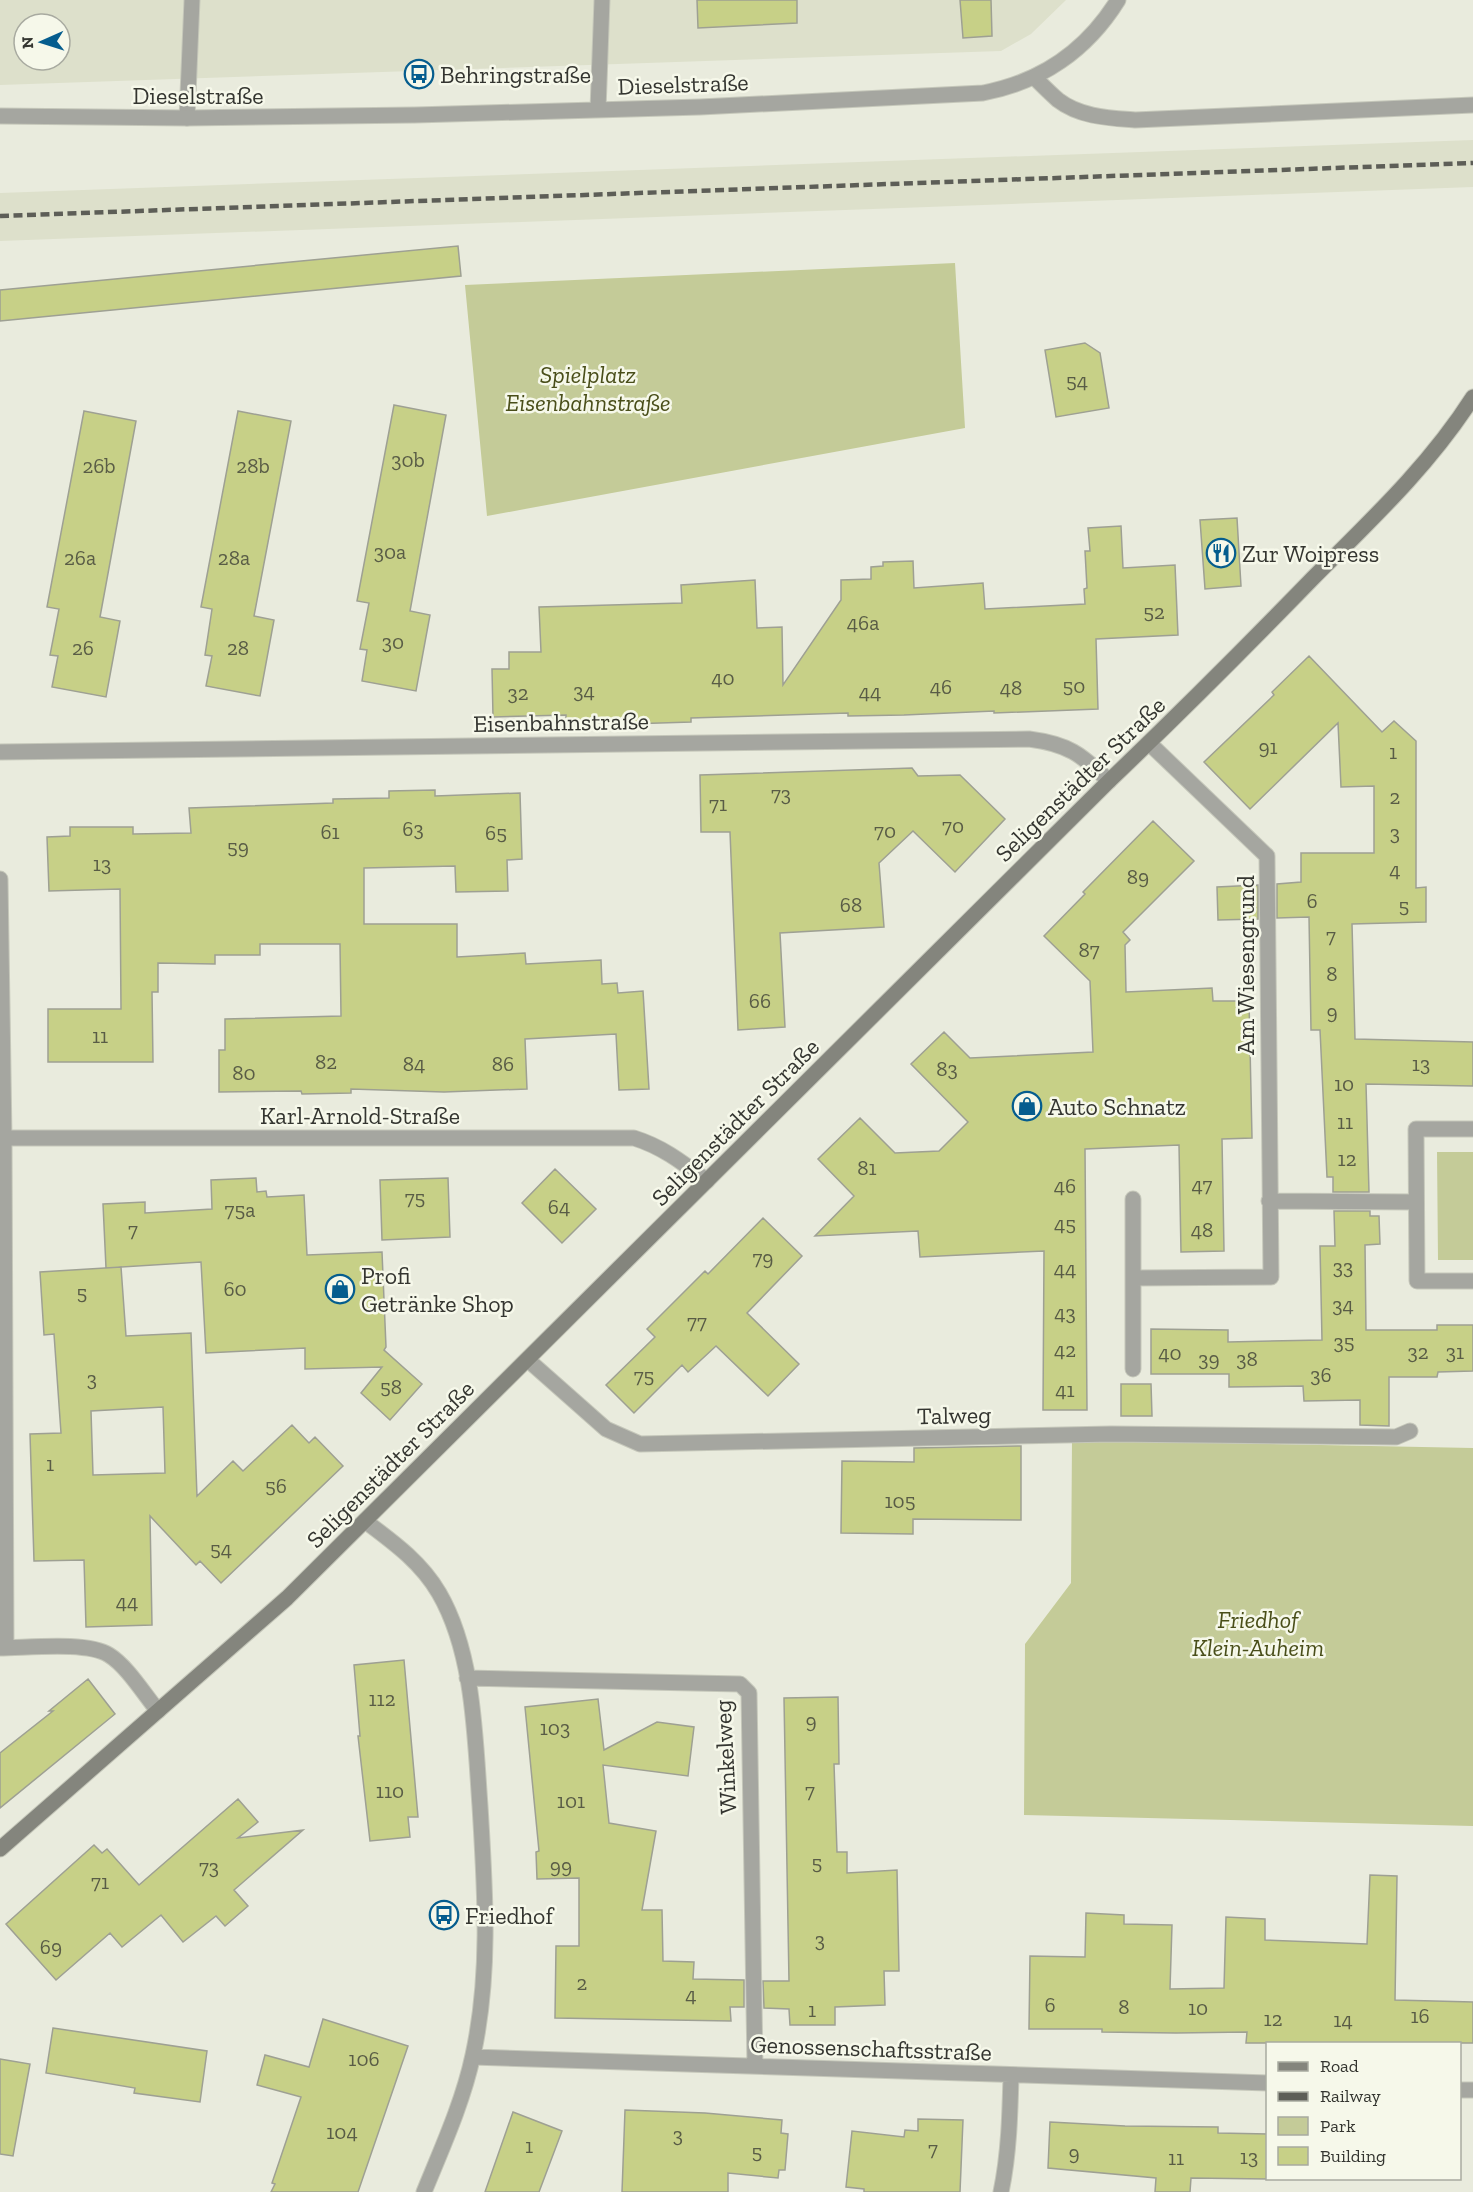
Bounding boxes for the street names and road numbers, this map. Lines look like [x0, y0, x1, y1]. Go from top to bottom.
street label: Dieselstraße [617, 67, 749, 101]
street label: Dieselstraße [132, 81, 264, 110]
street label: Seligenstädter Straße [989, 690, 1171, 868]
street label: Eisenbahnstraße [473, 706, 649, 738]
street label: Am Wiesengrund [1231, 875, 1260, 1055]
street label: Seligenstädter Straße [645, 1032, 825, 1212]
street label: Karl-Arnold-Straße [260, 1101, 460, 1130]
street label: Seligenstädter Straße [300, 1374, 480, 1554]
street label: Talweg [917, 1400, 991, 1430]
street label: Winkelweg [708, 1699, 742, 1815]
street label: Genossenschaftsstraße [750, 2029, 992, 2067]

